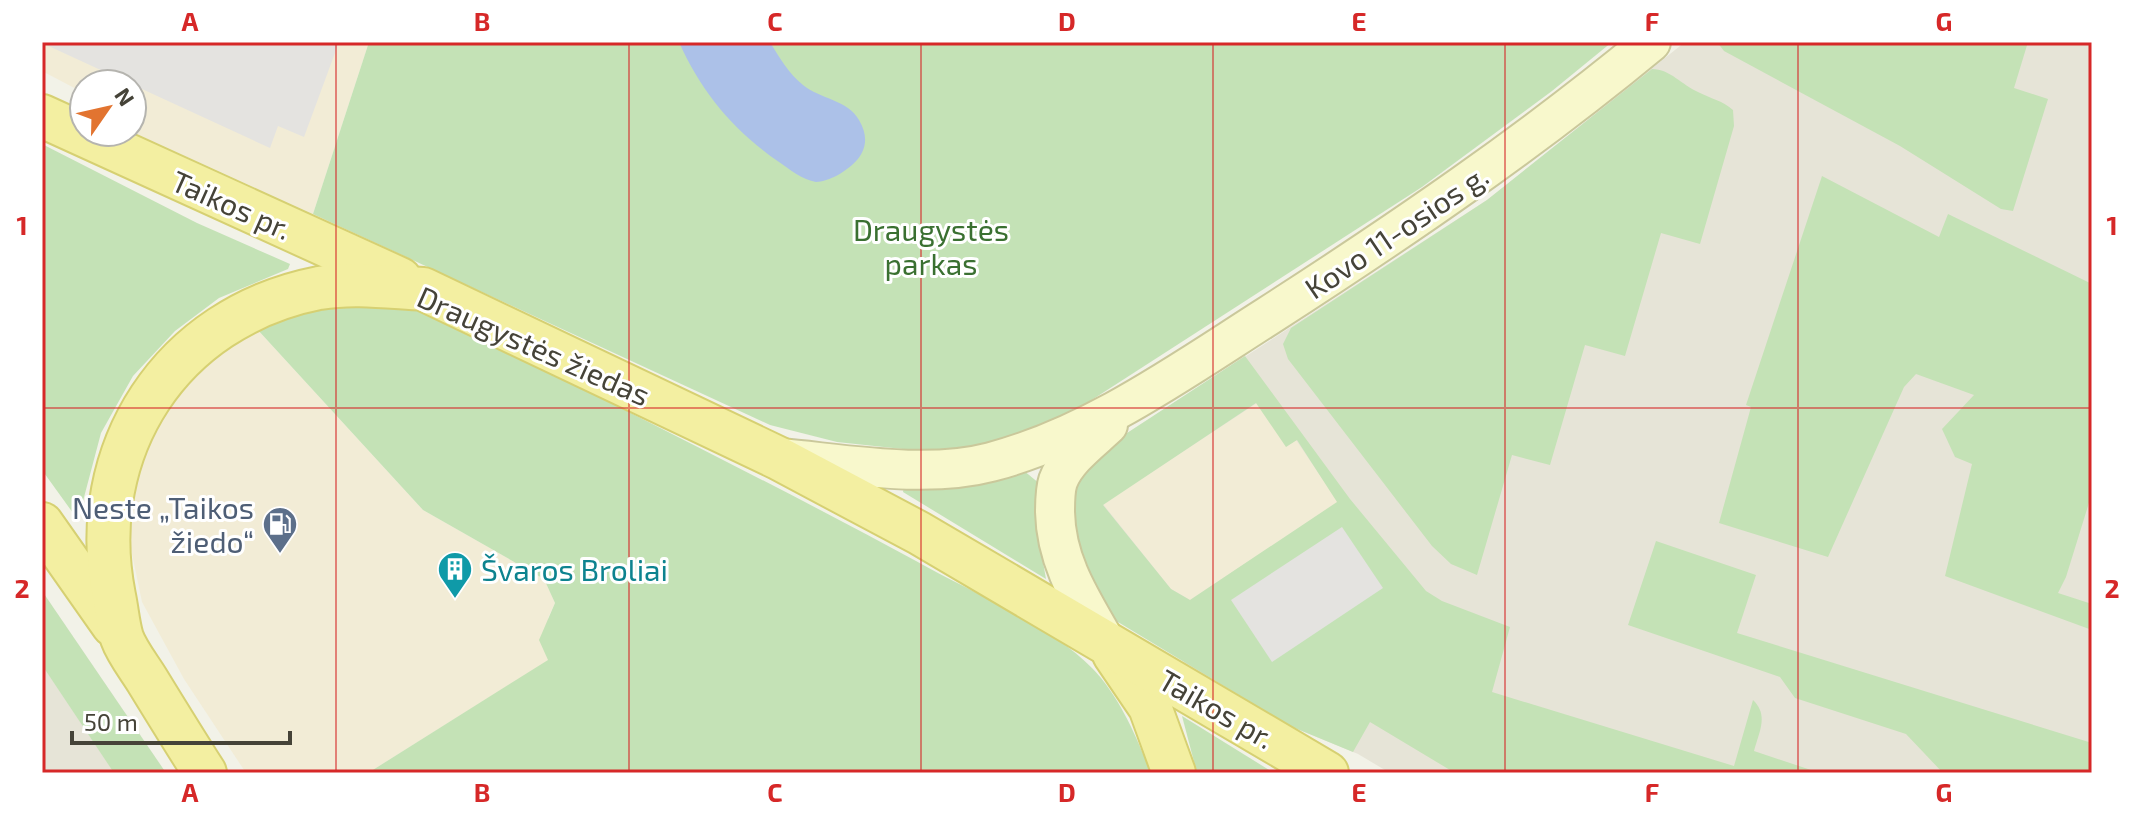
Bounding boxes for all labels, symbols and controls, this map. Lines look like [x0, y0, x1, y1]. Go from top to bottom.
text: A [182, 5, 199, 36]
text: B [474, 5, 490, 36]
text: C [767, 5, 783, 36]
text: D [1058, 5, 1076, 36]
text: E [1351, 5, 1367, 36]
text: F [1645, 5, 1659, 36]
text: G [1936, 5, 1952, 36]
north arrow [68, 68, 148, 148]
text: N [110, 82, 141, 110]
street label: Kovo 11-osios g. [1298, 156, 1494, 306]
street label: Taikos pr. [167, 162, 297, 246]
text: 1 [16, 209, 28, 240]
text: 1 [2106, 209, 2118, 240]
park label: Draugystės parkas [853, 211, 1009, 281]
street label: Draugystės žiedas [412, 278, 656, 412]
place label: Neste „Taikos žiedo“ [72, 489, 254, 559]
fuel station icon: Neste „Taikos žiedo“ [261, 505, 299, 555]
building icon: Švaros Broliai [436, 550, 474, 600]
place label: Švaros Broliai [481, 551, 668, 587]
text: 2 [14, 572, 30, 603]
text: 2 [2104, 572, 2120, 603]
street label: Taikos pr. [1153, 661, 1281, 755]
scale bar [72, 695, 290, 745]
text: 50 m [84, 707, 138, 736]
text: A [182, 776, 199, 807]
text: B [474, 776, 490, 807]
text: C [767, 776, 783, 807]
text: D [1058, 776, 1076, 807]
text: E [1351, 776, 1367, 807]
text: F [1645, 776, 1659, 807]
text: G [1936, 776, 1952, 807]

